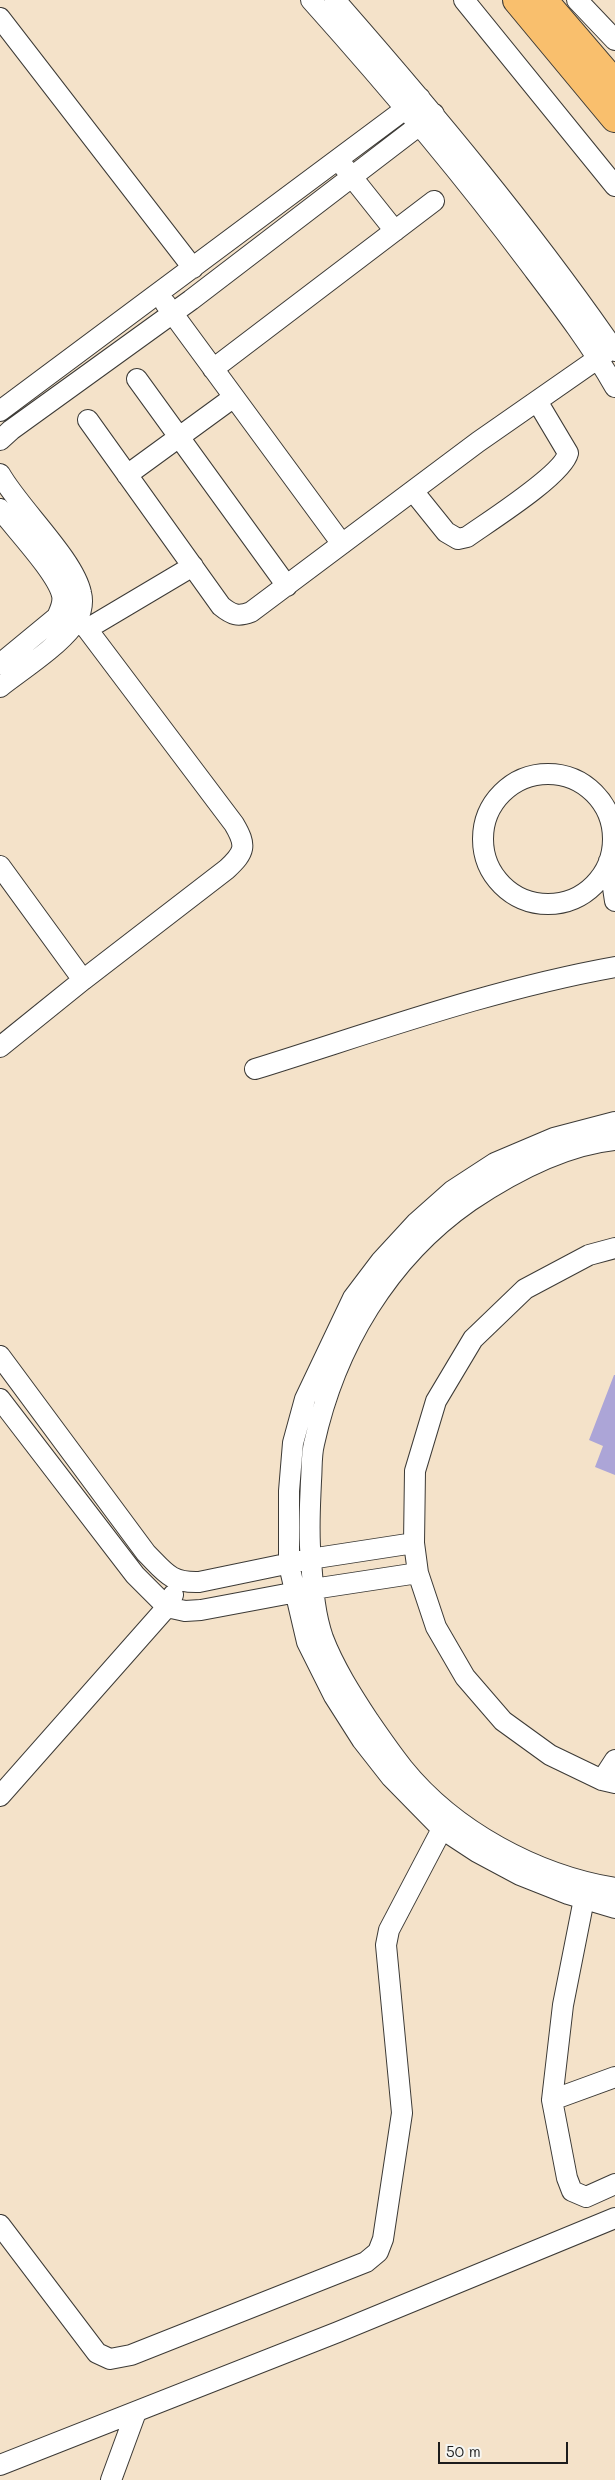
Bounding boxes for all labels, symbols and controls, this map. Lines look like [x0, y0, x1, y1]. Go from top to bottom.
scale bar [440, 2432, 570, 2464]
text: 50 m [446, 2441, 481, 2461]

